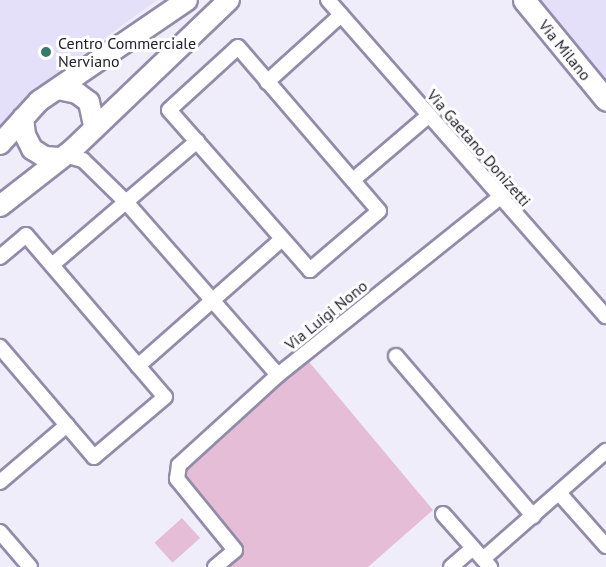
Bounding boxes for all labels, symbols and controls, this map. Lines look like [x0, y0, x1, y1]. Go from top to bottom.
street label: Via Milano [535, 16, 595, 84]
place label: Centro Commerciale Nerviano [58, 33, 196, 71]
marker: Centro Commerciale Nerviano [39, 45, 53, 59]
street label: Via Gaetano Donizetti [423, 86, 535, 210]
street label: Via Luigi Nono [281, 276, 371, 354]

